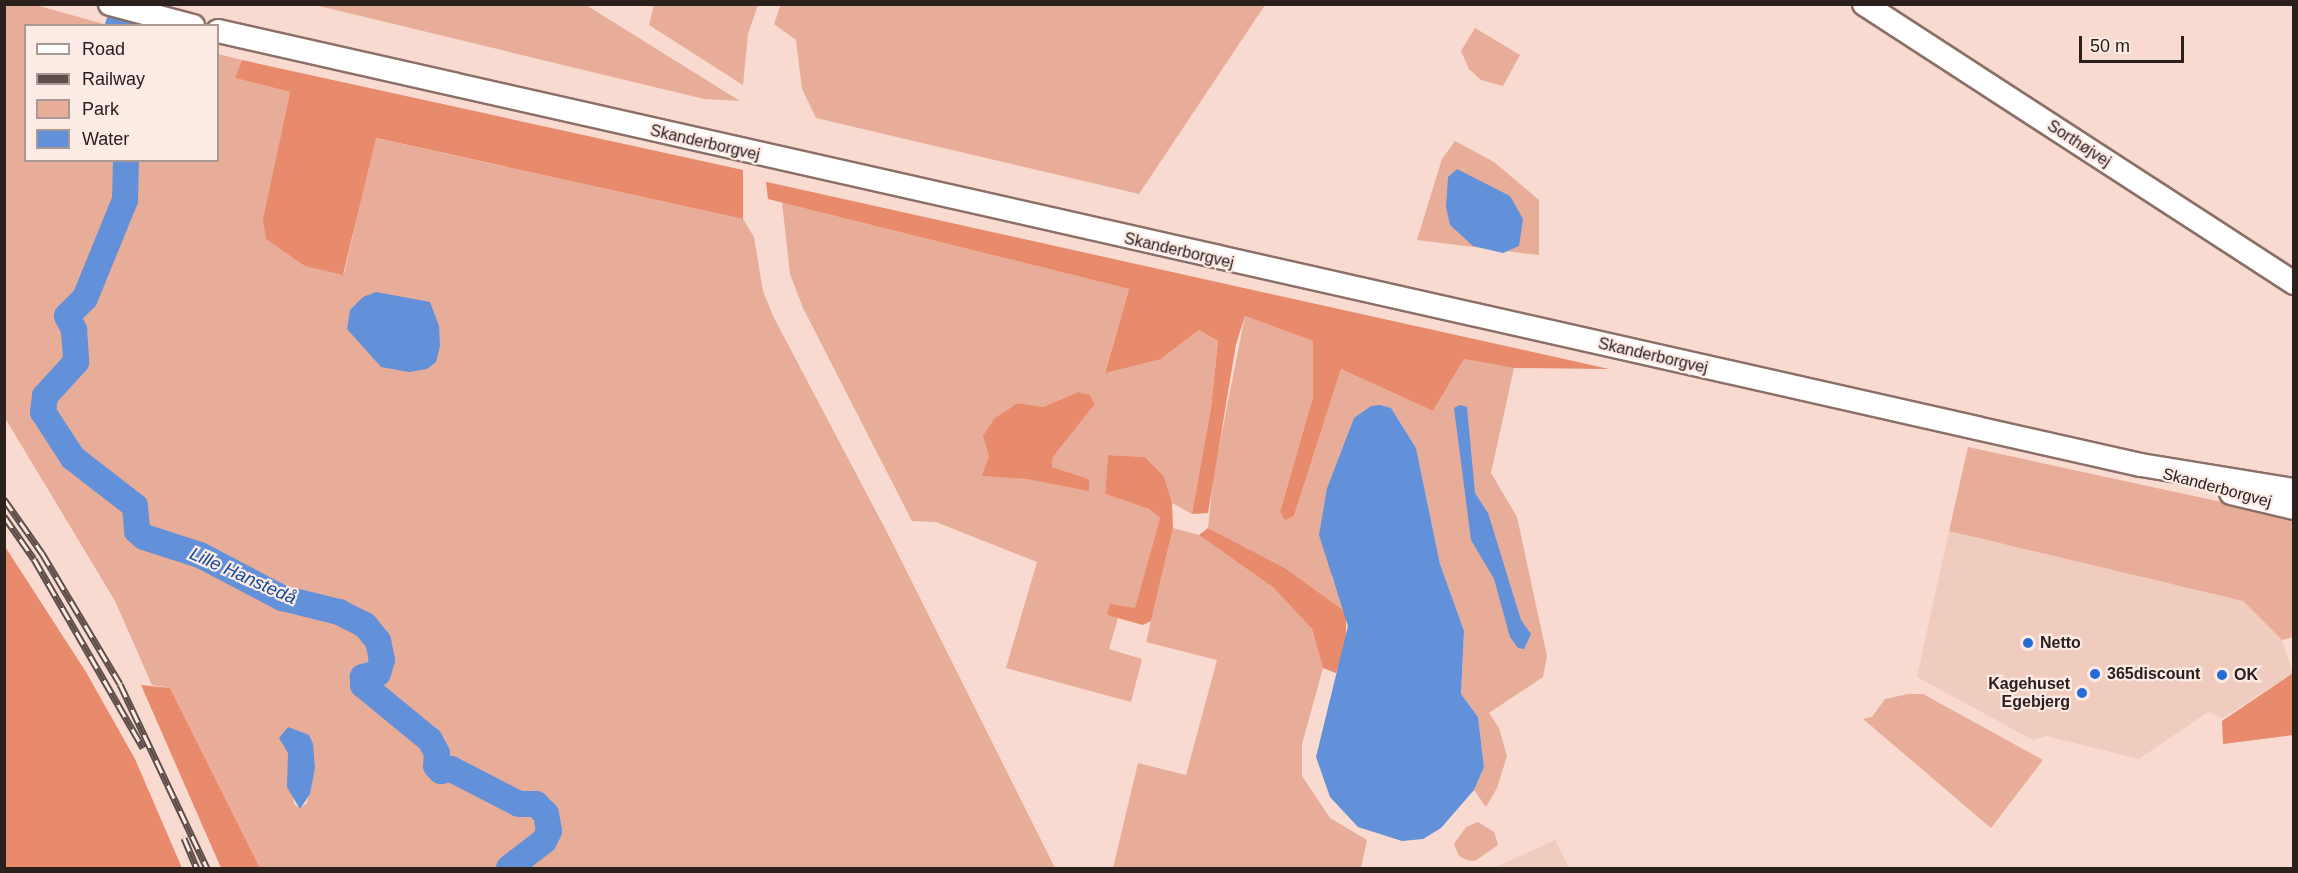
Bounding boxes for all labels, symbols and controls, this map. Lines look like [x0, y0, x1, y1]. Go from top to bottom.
legend [24, 24, 219, 162]
scale bar [2082, 24, 2187, 62]
text: 50 m [2090, 36, 2130, 56]
text: Road [82, 39, 125, 59]
text: Railway [82, 69, 145, 89]
text: Park [82, 99, 119, 119]
street label: Sorthøjvej [2044, 116, 2114, 172]
street label: Skanderborgvej [648, 121, 762, 165]
text: Water [82, 129, 129, 149]
street label: Skanderborgvej [1122, 229, 1236, 273]
street label: Skanderborgvej [1596, 334, 1710, 378]
street label: Skanderborgvej [2160, 464, 2274, 512]
water label: Lille Hanstedå [187, 543, 299, 609]
place label: Netto [2040, 633, 2081, 653]
marker: Netto [2021, 636, 2035, 650]
place label: 365discount [2107, 664, 2200, 684]
place label: OK [2234, 665, 2258, 685]
marker: 365discount [2088, 667, 2102, 681]
marker: OK [2215, 668, 2229, 682]
place label: Kagehuset Egebjerg [1988, 674, 2070, 712]
marker: Kagehuset Egebjerg [2075, 686, 2089, 700]

